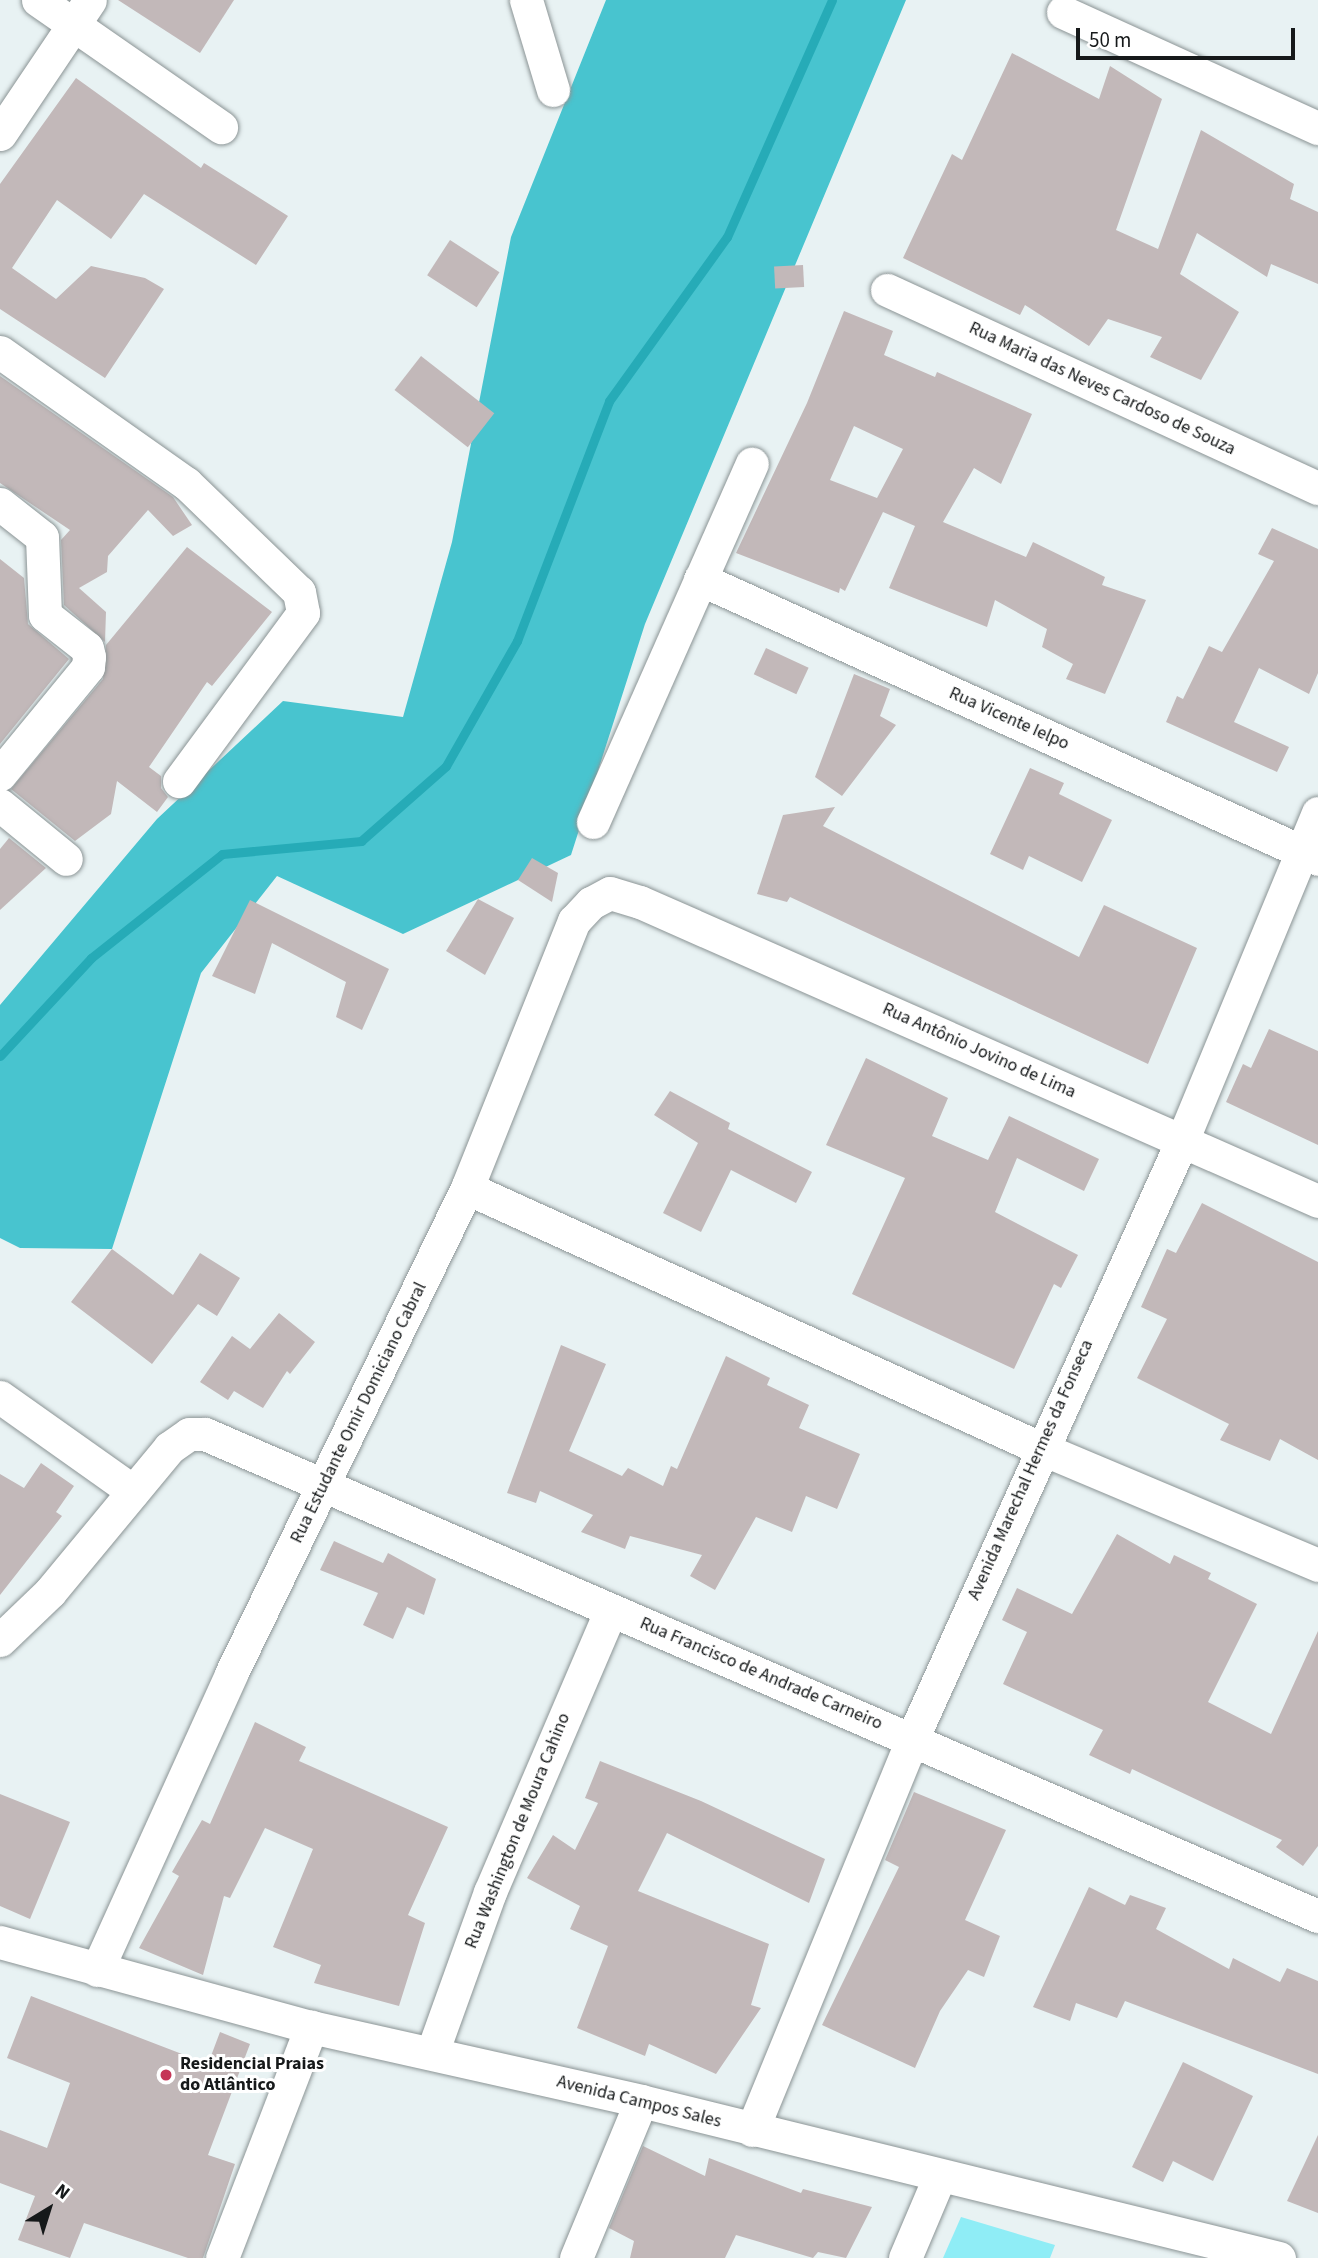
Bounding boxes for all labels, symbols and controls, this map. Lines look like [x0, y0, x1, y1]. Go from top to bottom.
scale bar [1080, 14, 1299, 58]
text: 50 m [1089, 25, 1131, 55]
street label: Rua Maria das Neves Cardoso de Souza [965, 318, 1239, 460]
street label: Rua Vicente Ielpo [946, 683, 1072, 755]
street label: Rua Antônio Jovino de Lima [879, 999, 1079, 1103]
street label: Rua Estudante Omir Domiciano Cabral [286, 1279, 432, 1547]
street label: Avenida Marechal Hermes da Fonseca [964, 1337, 1098, 1603]
street label: Rua Francisco de Andrade Carneiro [636, 1613, 886, 1735]
street label: Rua Washington de Moura Cahino [461, 1710, 575, 1952]
place label: Residencial Praias do Atlântico [180, 2054, 324, 2096]
marker: Residencial Praias do Atlântico [158, 2067, 174, 2083]
street label: Avenida Campos Sales [555, 2071, 723, 2133]
north arrow [14, 2174, 84, 2244]
text: N [49, 2178, 76, 2207]

